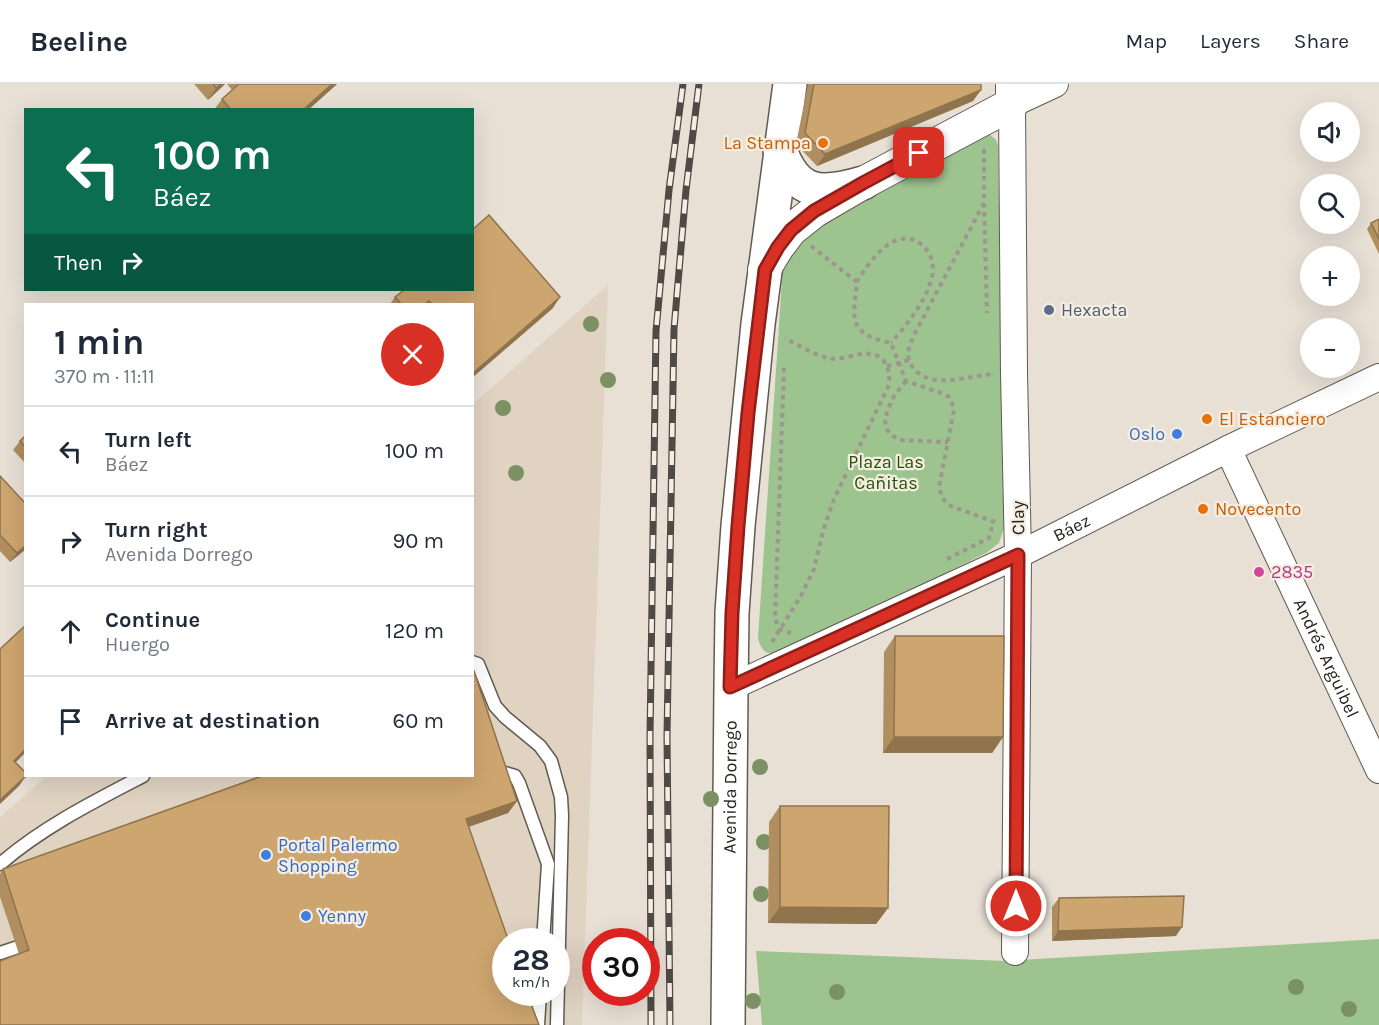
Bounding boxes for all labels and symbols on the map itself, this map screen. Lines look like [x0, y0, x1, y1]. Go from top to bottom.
pin [893, 127, 944, 178]
place label: La Stampa [724, 132, 811, 154]
marker: La Stampa [816, 136, 830, 150]
place label: Hexacta [1061, 299, 1127, 321]
marker: Hexacta [1042, 303, 1056, 317]
place label: El Estanciero [1219, 408, 1326, 430]
marker: El Estanciero [1200, 412, 1214, 426]
place label: Oslo [1129, 423, 1165, 445]
marker: Oslo [1170, 427, 1184, 441]
park label: Plaza Las Cañitas [848, 451, 924, 494]
place label: Novecento [1215, 498, 1301, 520]
street label: Clay [1007, 500, 1029, 535]
marker: Novecento [1196, 502, 1210, 516]
street label: Báez [1049, 509, 1094, 547]
place label: 2835 [1271, 561, 1313, 583]
marker: 2835 [1252, 565, 1266, 579]
street label: Andrés Arguibel [1289, 595, 1364, 721]
street label: Avenida Dorrego [719, 720, 742, 854]
place label: Portal Palermo Shopping [278, 834, 398, 877]
marker: Portal Palermo Shopping [259, 848, 273, 862]
position arrow [984, 874, 1048, 938]
place label: Yenny [318, 905, 367, 927]
marker: Yenny [299, 909, 313, 923]
speed limit sign: 30 [582, 928, 660, 1006]

